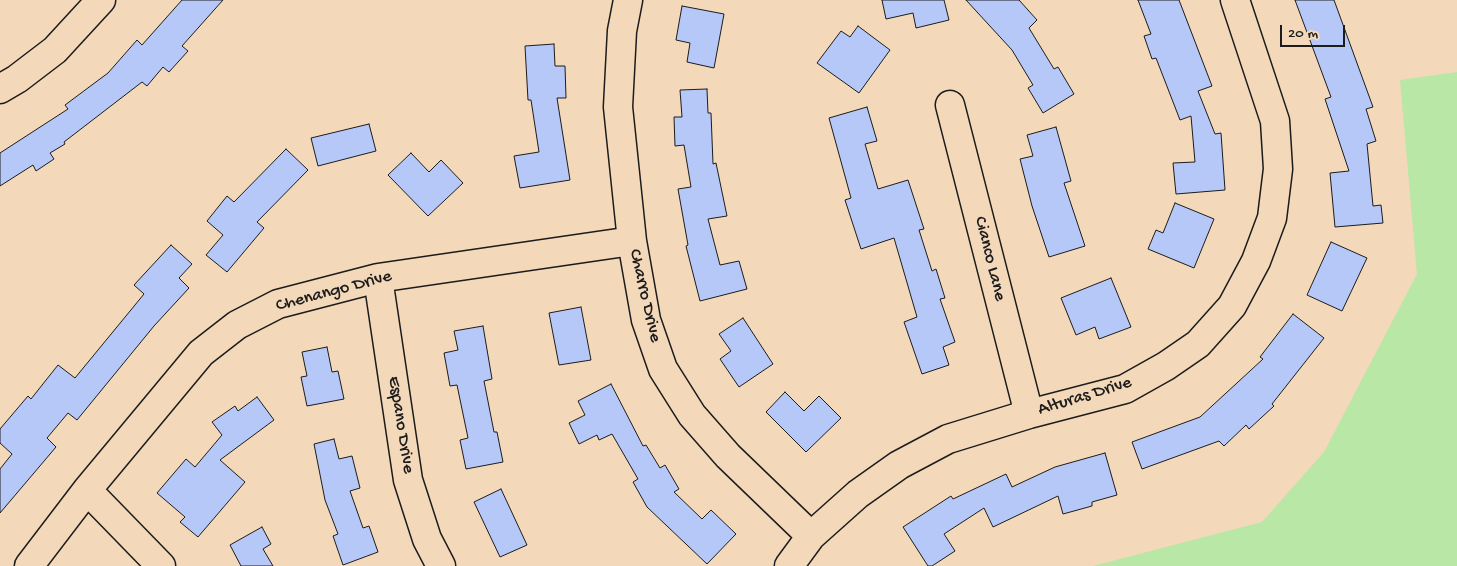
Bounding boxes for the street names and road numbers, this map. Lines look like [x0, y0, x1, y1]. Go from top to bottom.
street label: Cianco Lane [968, 214, 1010, 304]
street label: Charro Drive [623, 247, 665, 345]
street label: Chenango Drive [274, 266, 394, 318]
street label: Alturas Drive [1036, 373, 1134, 421]
street label: Espano Drive [382, 375, 418, 475]

